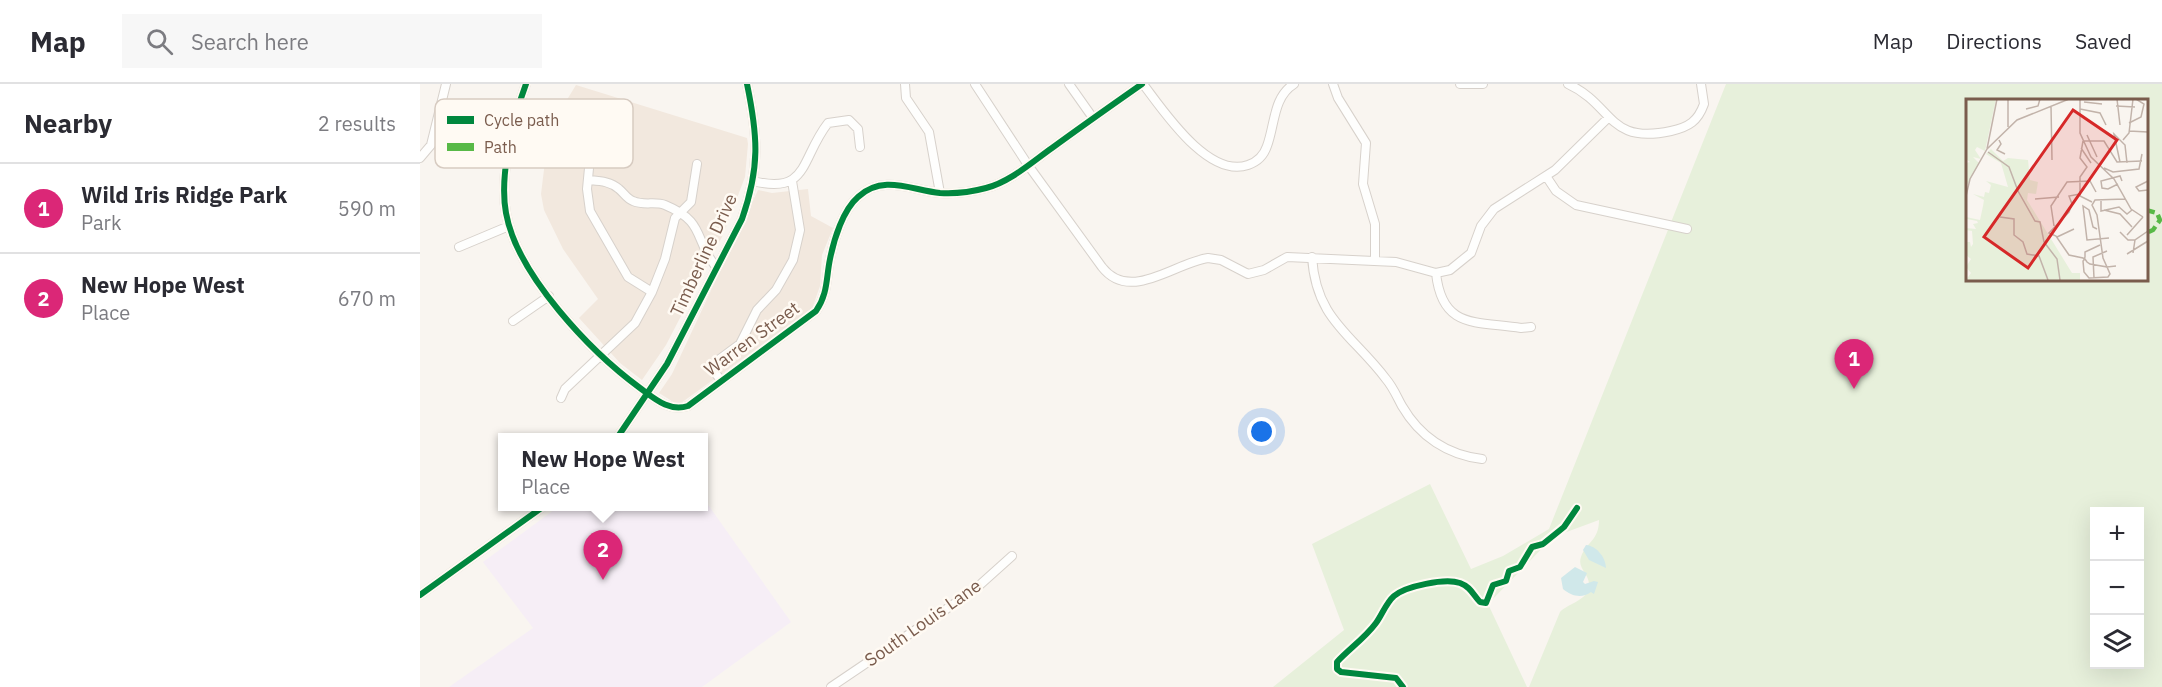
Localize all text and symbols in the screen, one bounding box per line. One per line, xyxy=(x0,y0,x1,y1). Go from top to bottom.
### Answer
search box xyxy=(122,14,542,68)
text: Map xyxy=(30,23,86,60)
icon: search xyxy=(143,25,176,58)
text: Search here xyxy=(191,27,309,56)
text: Map xyxy=(1873,27,1913,55)
text: Directions xyxy=(1946,27,2042,55)
text: Saved xyxy=(2075,27,2132,55)
legend xyxy=(435,99,633,168)
inset map xyxy=(1966,99,2147,280)
text: Nearby xyxy=(24,106,112,140)
text: 2 results xyxy=(318,110,396,137)
text: Cycle path xyxy=(484,110,559,130)
text: Path xyxy=(484,137,517,157)
text: Wild Iris Ridge Park xyxy=(81,180,287,209)
street label: Timberline Drive xyxy=(665,190,742,320)
text: 1 xyxy=(38,195,50,222)
text: 590 m xyxy=(338,195,396,222)
text: Park xyxy=(81,209,121,236)
text: New Hope West xyxy=(81,270,245,299)
text: 2 xyxy=(38,285,50,312)
text: 670 m xyxy=(338,285,396,312)
street label: Warren Street xyxy=(700,296,804,381)
text: Place xyxy=(81,299,130,326)
pin: 1 xyxy=(1834,340,1874,389)
your location xyxy=(1247,417,1276,446)
popup xyxy=(498,433,708,511)
text: New Hope West xyxy=(521,444,685,473)
text: Place xyxy=(521,473,570,500)
map controls xyxy=(2090,507,2144,669)
button: + xyxy=(2090,507,2144,561)
pin: 2 xyxy=(584,530,622,580)
button: − xyxy=(2090,561,2144,615)
street label: South Louis Lane xyxy=(860,574,985,671)
button: layers xyxy=(2090,615,2144,669)

